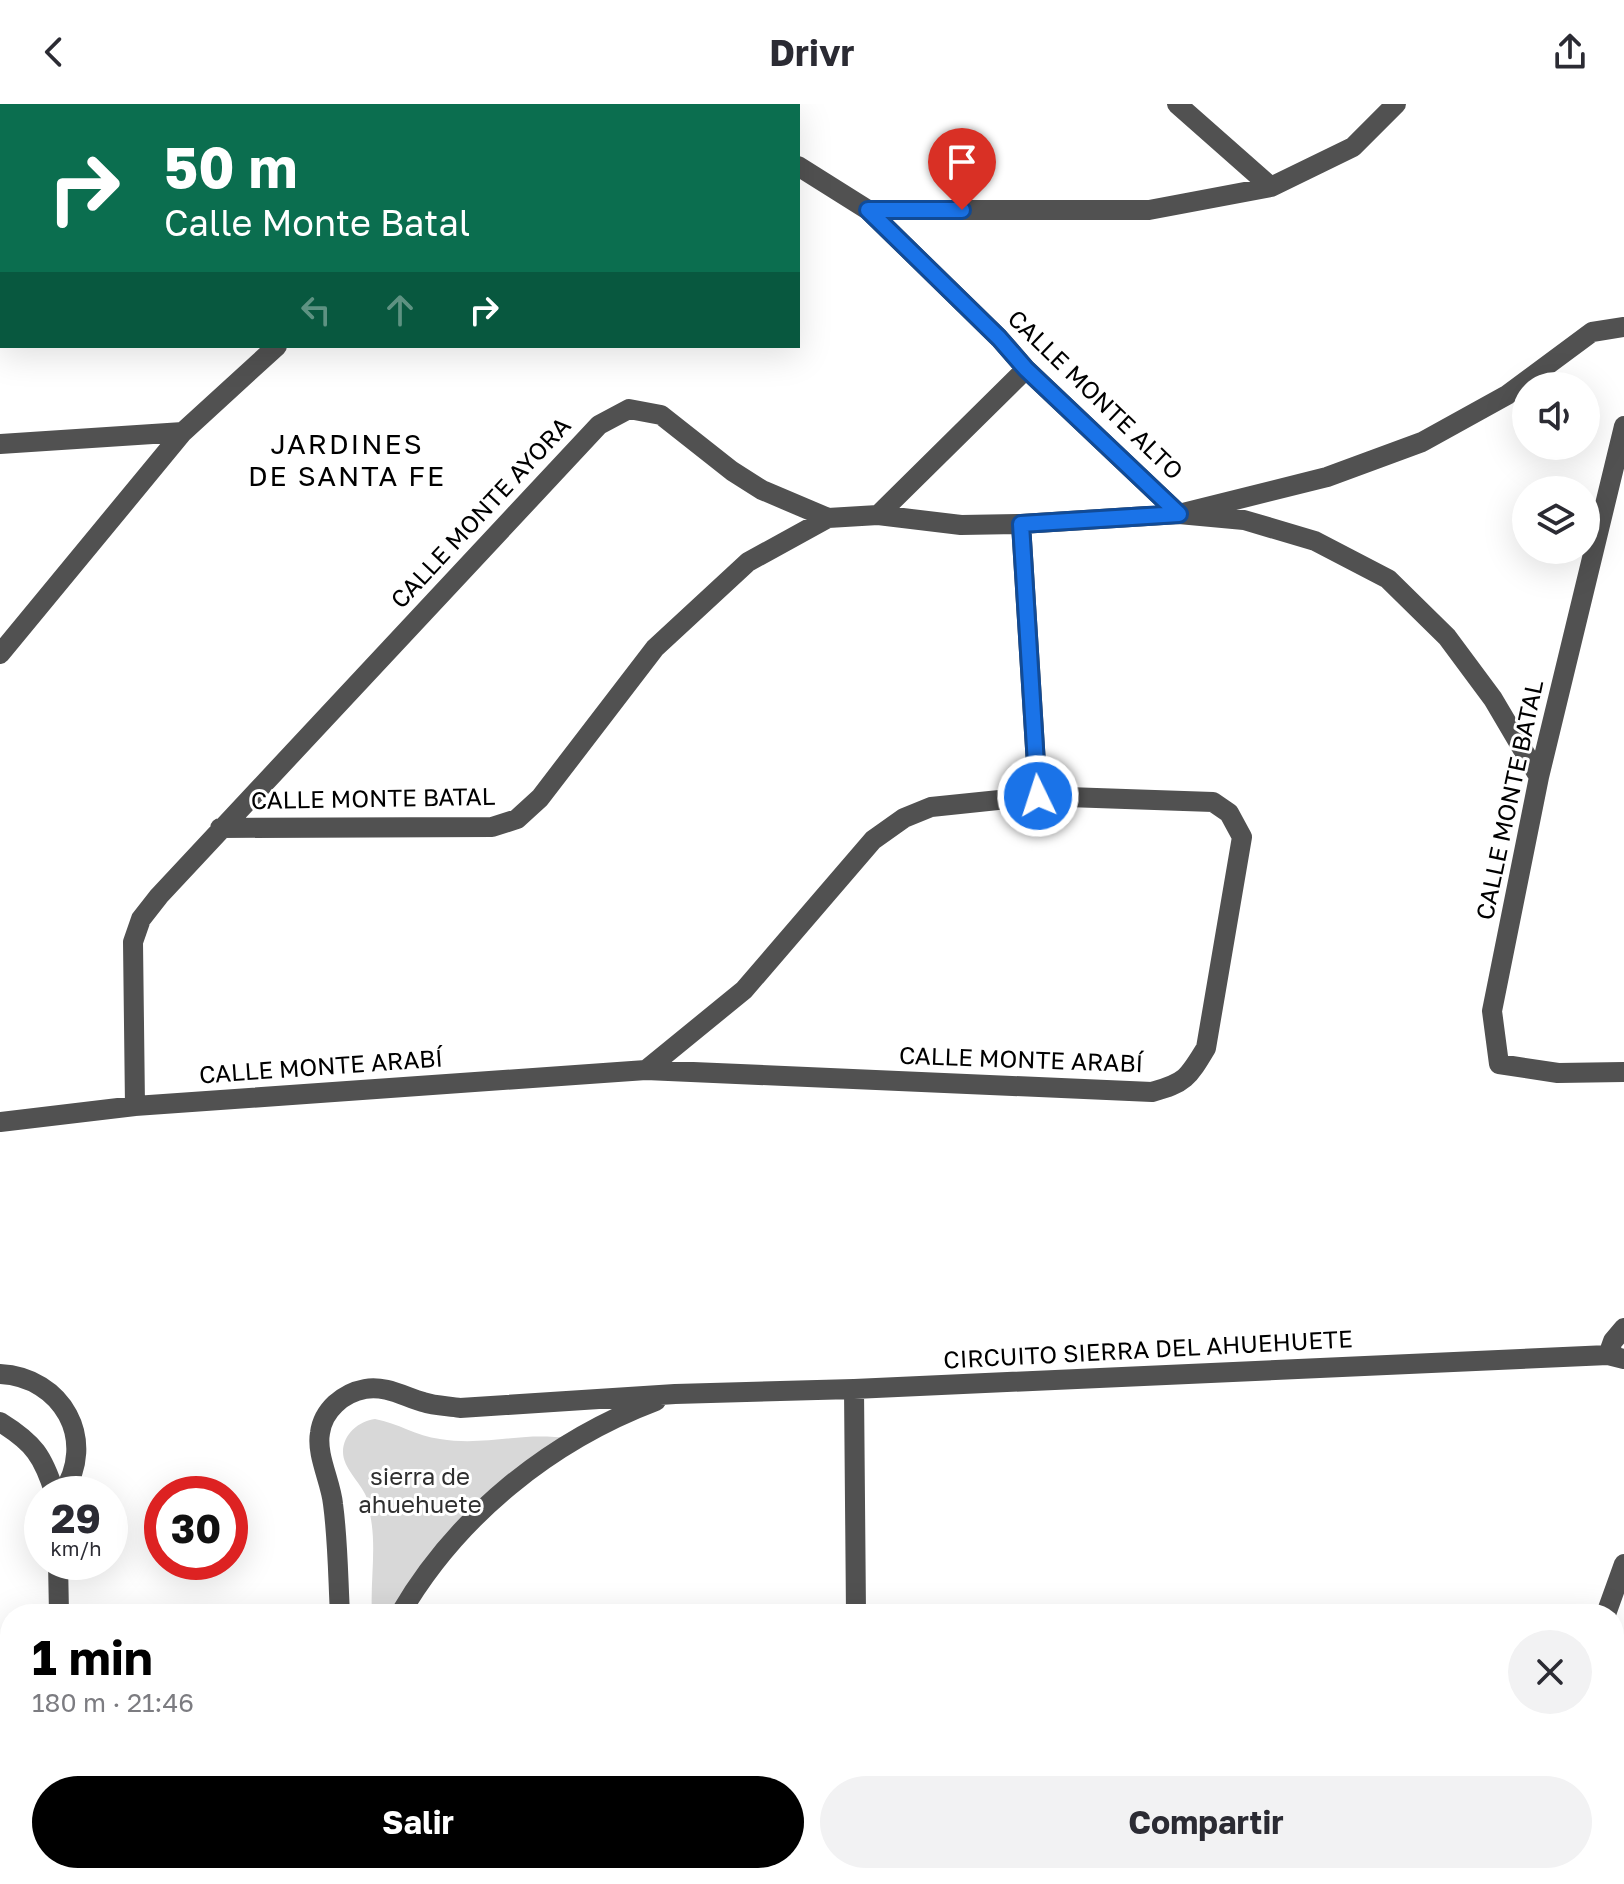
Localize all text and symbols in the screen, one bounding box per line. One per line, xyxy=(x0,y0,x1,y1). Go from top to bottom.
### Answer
icon: back xyxy=(32,30,76,74)
icon: share xyxy=(1548,30,1592,74)
text: Drivr xyxy=(769,31,855,74)
pin xyxy=(928,128,996,210)
text: 50 m xyxy=(164,133,298,200)
icon: right xyxy=(32,136,136,240)
icon: arrive xyxy=(940,140,984,184)
text: Calle Monte Batal xyxy=(164,201,470,244)
icon: left xyxy=(294,288,338,332)
icon: ahead xyxy=(378,288,422,332)
icon: right xyxy=(462,288,506,332)
street label: CALLE MONTE ALTO xyxy=(1002,303,1190,485)
map controls xyxy=(1512,372,1600,564)
button: sound xyxy=(1512,372,1600,460)
street label: CALLE MONTE AYORA xyxy=(384,410,576,613)
district label: JARDINES DE SANTA FE xyxy=(248,427,446,492)
button: layers xyxy=(1512,476,1600,564)
street label: CALLE MONTE BATAL xyxy=(1469,677,1548,922)
position arrow xyxy=(996,754,1080,838)
street label: CALLE MONTE BATAL xyxy=(250,781,496,814)
street label: CALLE MONTE ARABÍ xyxy=(899,1040,1145,1077)
street label: CALLE MONTE ARABÍ xyxy=(198,1042,445,1088)
street label: CIRCUITO SIERRA DEL AHUEHUETE xyxy=(943,1323,1353,1374)
park label: sierra de ahuehuete xyxy=(358,1461,482,1518)
speed limit sign: 30 xyxy=(144,1476,248,1580)
text: 29 xyxy=(51,1494,101,1542)
text: km/h xyxy=(51,1536,101,1560)
text: 1 min xyxy=(32,1628,153,1686)
button: close xyxy=(1508,1630,1592,1714)
text: 180 m · 21:46 xyxy=(32,1687,194,1718)
button: Salir xyxy=(32,1776,804,1868)
button: Compartir xyxy=(820,1776,1592,1868)

